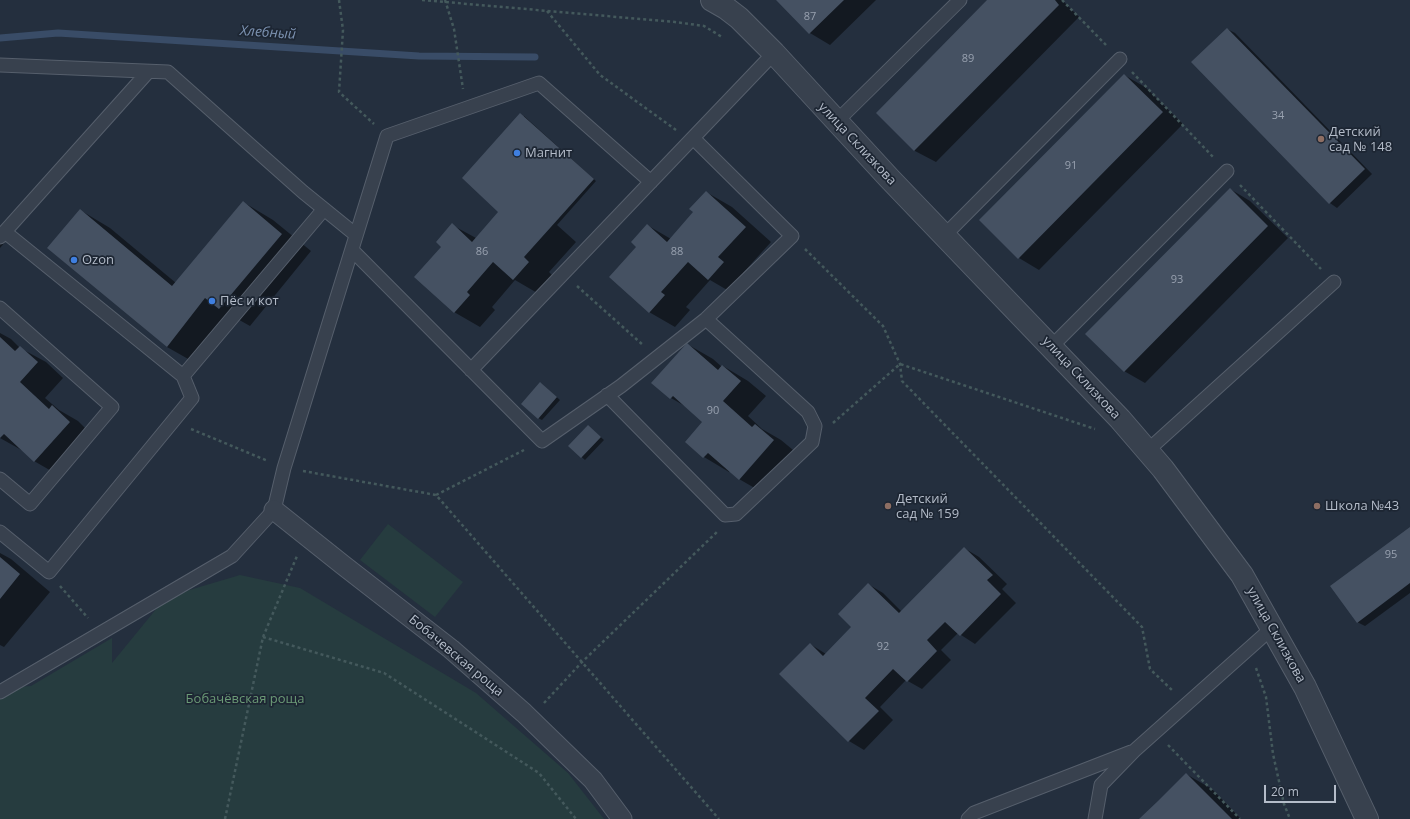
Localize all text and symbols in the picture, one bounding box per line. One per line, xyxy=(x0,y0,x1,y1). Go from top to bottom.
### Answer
house number: 87 xyxy=(804,10,816,24)
water label: Хлебный xyxy=(240,23,296,43)
house number: 89 xyxy=(962,52,974,66)
street label: улица Склизкова xyxy=(815,100,899,188)
house number: 34 xyxy=(1272,109,1284,123)
place label: Детский сад № 148 xyxy=(1329,124,1392,155)
marker: Детский сад № 148 xyxy=(1316,134,1326,144)
place label: Магнит xyxy=(525,145,572,161)
marker: Магнит xyxy=(512,148,522,158)
house number: 91 xyxy=(1065,159,1077,173)
house number: 86 xyxy=(476,245,488,259)
house number: 88 xyxy=(671,245,683,259)
place label: Ozon xyxy=(82,252,114,268)
marker: Ozon xyxy=(69,255,79,265)
house number: 93 xyxy=(1171,273,1183,287)
place label: Пёс и кот xyxy=(220,293,279,309)
marker: Пёс и кот xyxy=(207,296,217,306)
street label: улица Склизкова xyxy=(1039,334,1123,422)
house number: 90 xyxy=(707,404,719,418)
place label: Детский сад № 159 xyxy=(896,491,959,522)
place label: Школа №43 xyxy=(1325,498,1399,514)
marker: Детский сад № 159 xyxy=(883,501,893,511)
marker: Школа №43 xyxy=(1312,501,1322,511)
house number: 95 xyxy=(1385,548,1397,562)
street label: улица Склизкова xyxy=(1243,584,1309,686)
street label: Бобачевская роща xyxy=(405,612,507,700)
house number: 92 xyxy=(877,640,889,654)
park label: Бобачёвская роща xyxy=(186,691,304,707)
scale bar xyxy=(1266,777,1338,803)
text: 20 m xyxy=(1271,783,1299,800)

